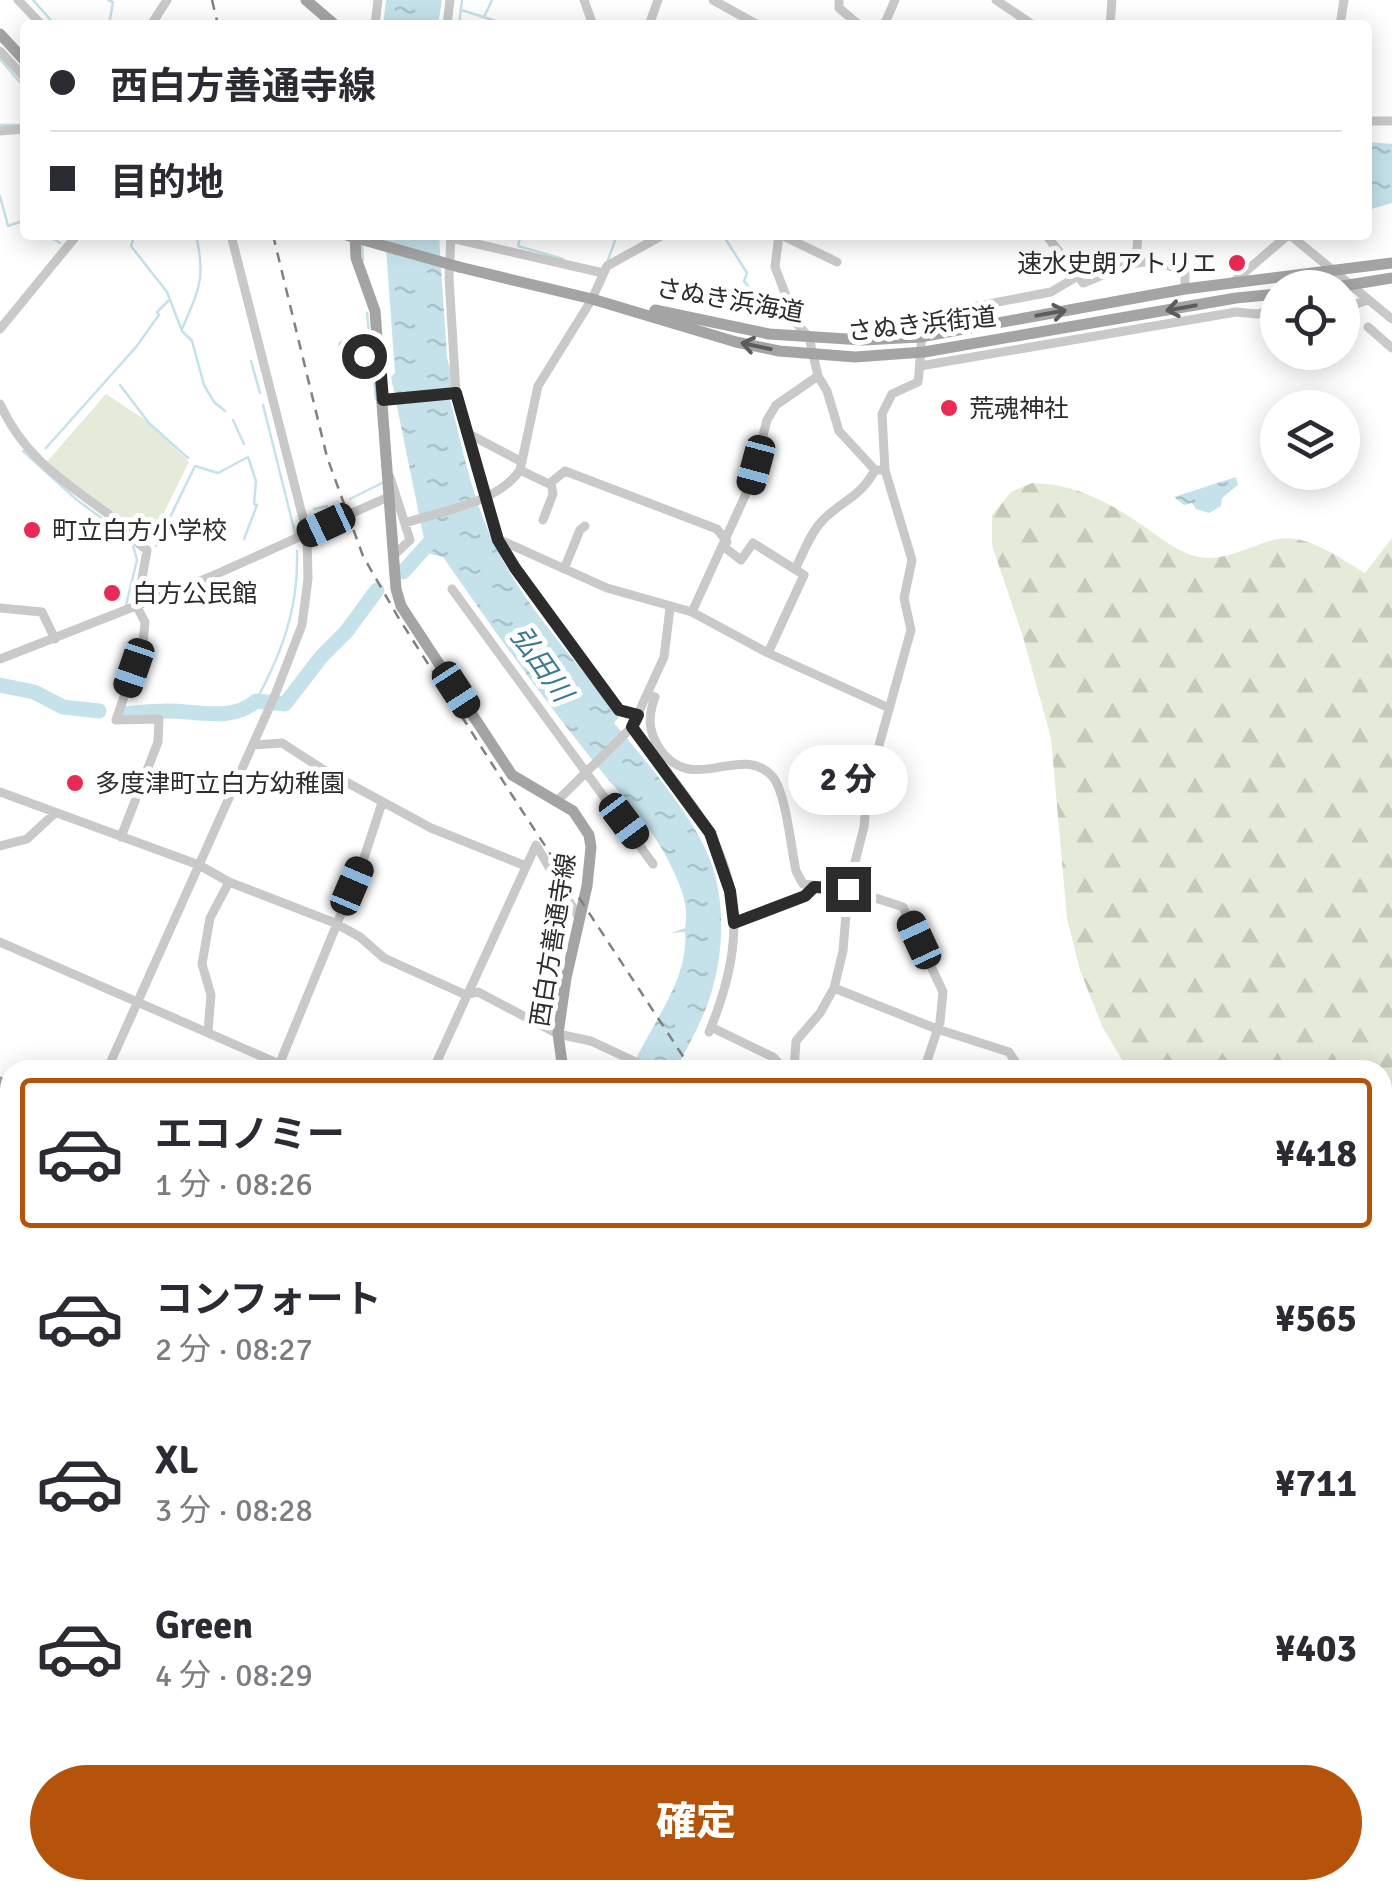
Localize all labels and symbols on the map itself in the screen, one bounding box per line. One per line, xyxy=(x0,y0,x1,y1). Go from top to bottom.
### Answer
place label: 速水史朗アトリエ xyxy=(1017,248,1217,279)
marker: 速水史朗アトリエ xyxy=(1226,252,1248,274)
street label: さぬき浜海道 xyxy=(654,272,806,328)
one-way arrow xyxy=(1165,299,1198,318)
street label: さぬき浜街道 xyxy=(846,301,998,347)
one-way arrow xyxy=(1034,303,1066,322)
route start xyxy=(342,334,387,379)
one-way arrow xyxy=(741,335,773,354)
place label: 荒魂神社 xyxy=(969,393,1069,424)
marker: 荒魂神社 xyxy=(938,397,960,419)
car xyxy=(734,432,778,498)
car xyxy=(292,499,360,551)
place label: 町立白方小学校 xyxy=(52,515,227,546)
marker: 町立白方小学校 xyxy=(21,519,43,541)
place label: 白方公民館 xyxy=(132,578,257,609)
marker: 白方公民館 xyxy=(101,582,123,604)
water label: 弘田川 xyxy=(503,620,581,711)
car xyxy=(110,635,158,701)
car xyxy=(427,657,485,723)
callout: 2 分 xyxy=(788,744,908,814)
place label: 多度津町立白方幼稚園 xyxy=(95,768,345,799)
marker: 多度津町立白方幼稚園 xyxy=(64,772,86,794)
car xyxy=(594,788,654,854)
street label: 西白方善通寺線 xyxy=(524,851,582,1029)
car xyxy=(326,853,378,919)
route end xyxy=(826,867,871,912)
car xyxy=(893,906,945,974)

